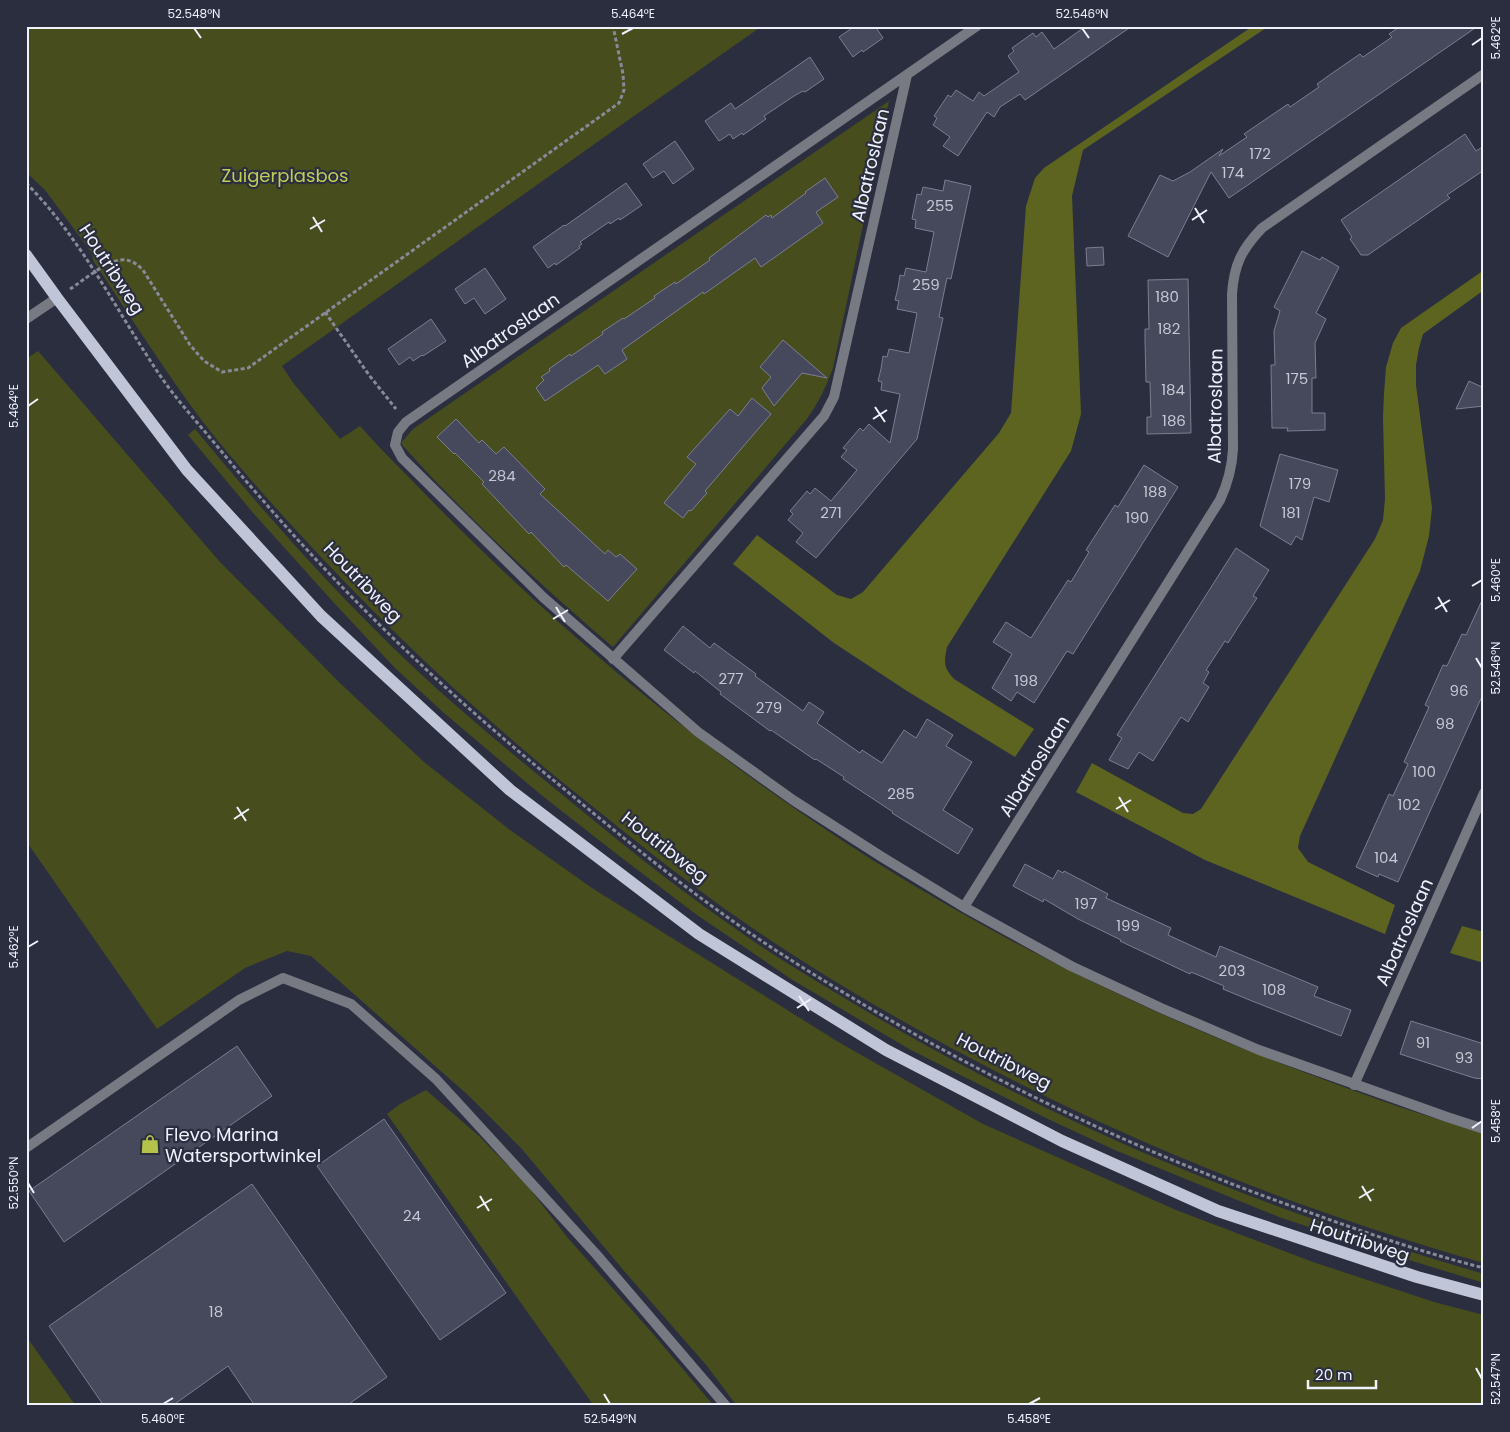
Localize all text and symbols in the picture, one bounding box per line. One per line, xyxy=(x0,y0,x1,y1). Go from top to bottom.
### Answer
text: 52.548°N xyxy=(168,5,220,22)
text: 5.464°E xyxy=(611,5,655,22)
text: 52.546°N xyxy=(1055,5,1109,22)
text: 5.462°E xyxy=(1487,16,1504,60)
street label: Albatroslaan xyxy=(845,106,895,224)
house number: 172 xyxy=(1249,143,1271,164)
house number: 174 xyxy=(1222,162,1244,183)
park label: Zuigerplasbos xyxy=(222,163,348,188)
house number: 255 xyxy=(926,195,954,216)
street label: Houtribweg xyxy=(73,219,151,319)
house number: 259 xyxy=(912,274,940,295)
house number: 180 xyxy=(1155,286,1179,307)
street label: Albatroslaan xyxy=(456,287,564,373)
house number: 182 xyxy=(1158,318,1180,339)
street label: Albatroslaan xyxy=(1201,348,1229,464)
house number: 175 xyxy=(1286,368,1308,389)
house number: 184 xyxy=(1161,379,1185,400)
text: 5.464°E xyxy=(5,384,22,428)
house number: 186 xyxy=(1162,410,1186,431)
house number: 284 xyxy=(488,465,516,486)
house number: 179 xyxy=(1289,473,1311,494)
house number: 188 xyxy=(1143,481,1167,502)
house number: 271 xyxy=(820,502,842,523)
house number: 181 xyxy=(1281,502,1301,523)
house number: 190 xyxy=(1125,507,1149,528)
street label: Houtribweg xyxy=(318,536,408,628)
text: 5.460°E xyxy=(1487,558,1504,602)
text: 52.546°N xyxy=(1487,641,1504,695)
house number: 277 xyxy=(718,668,744,689)
house number: 198 xyxy=(1014,670,1038,691)
house number: 96 xyxy=(1450,680,1468,701)
house number: 279 xyxy=(756,697,782,718)
street label: Albatroslaan xyxy=(993,710,1075,822)
house number: 98 xyxy=(1436,713,1454,734)
house number: 100 xyxy=(1412,761,1436,782)
house number: 285 xyxy=(887,783,915,804)
house number: 102 xyxy=(1398,794,1420,815)
street label: Houtribweg xyxy=(617,805,713,889)
house number: 104 xyxy=(1374,847,1398,868)
street label: Albatroslaan xyxy=(1369,874,1439,990)
house number: 197 xyxy=(1075,893,1097,914)
house number: 199 xyxy=(1116,915,1140,936)
text: 5.462°E xyxy=(5,925,22,969)
house number: 203 xyxy=(1219,960,1245,981)
house number: 108 xyxy=(1262,979,1286,1000)
street label: Houtribweg xyxy=(952,1026,1056,1096)
house number: 91 xyxy=(1416,1032,1430,1053)
house number: 93 xyxy=(1455,1047,1473,1068)
text: 5.458°E xyxy=(1487,1099,1504,1143)
place label: Flevo Marina Watersportwinkel xyxy=(165,1122,321,1168)
shop icon: Flevo Marina Watersportwinkel xyxy=(139,1133,161,1155)
text: 52.550°N xyxy=(5,1157,22,1209)
house number: 24 xyxy=(403,1205,421,1226)
street label: Houtribweg xyxy=(1307,1212,1413,1268)
house number: 18 xyxy=(209,1301,223,1322)
text: 52.547°N xyxy=(1487,1353,1504,1405)
scale bar xyxy=(1308,1357,1375,1389)
text: 20 m xyxy=(1315,1364,1353,1385)
text: 5.460°E xyxy=(141,1410,185,1427)
text: 52.549°N xyxy=(584,1410,636,1427)
text: 5.458°E xyxy=(1007,1410,1051,1427)

